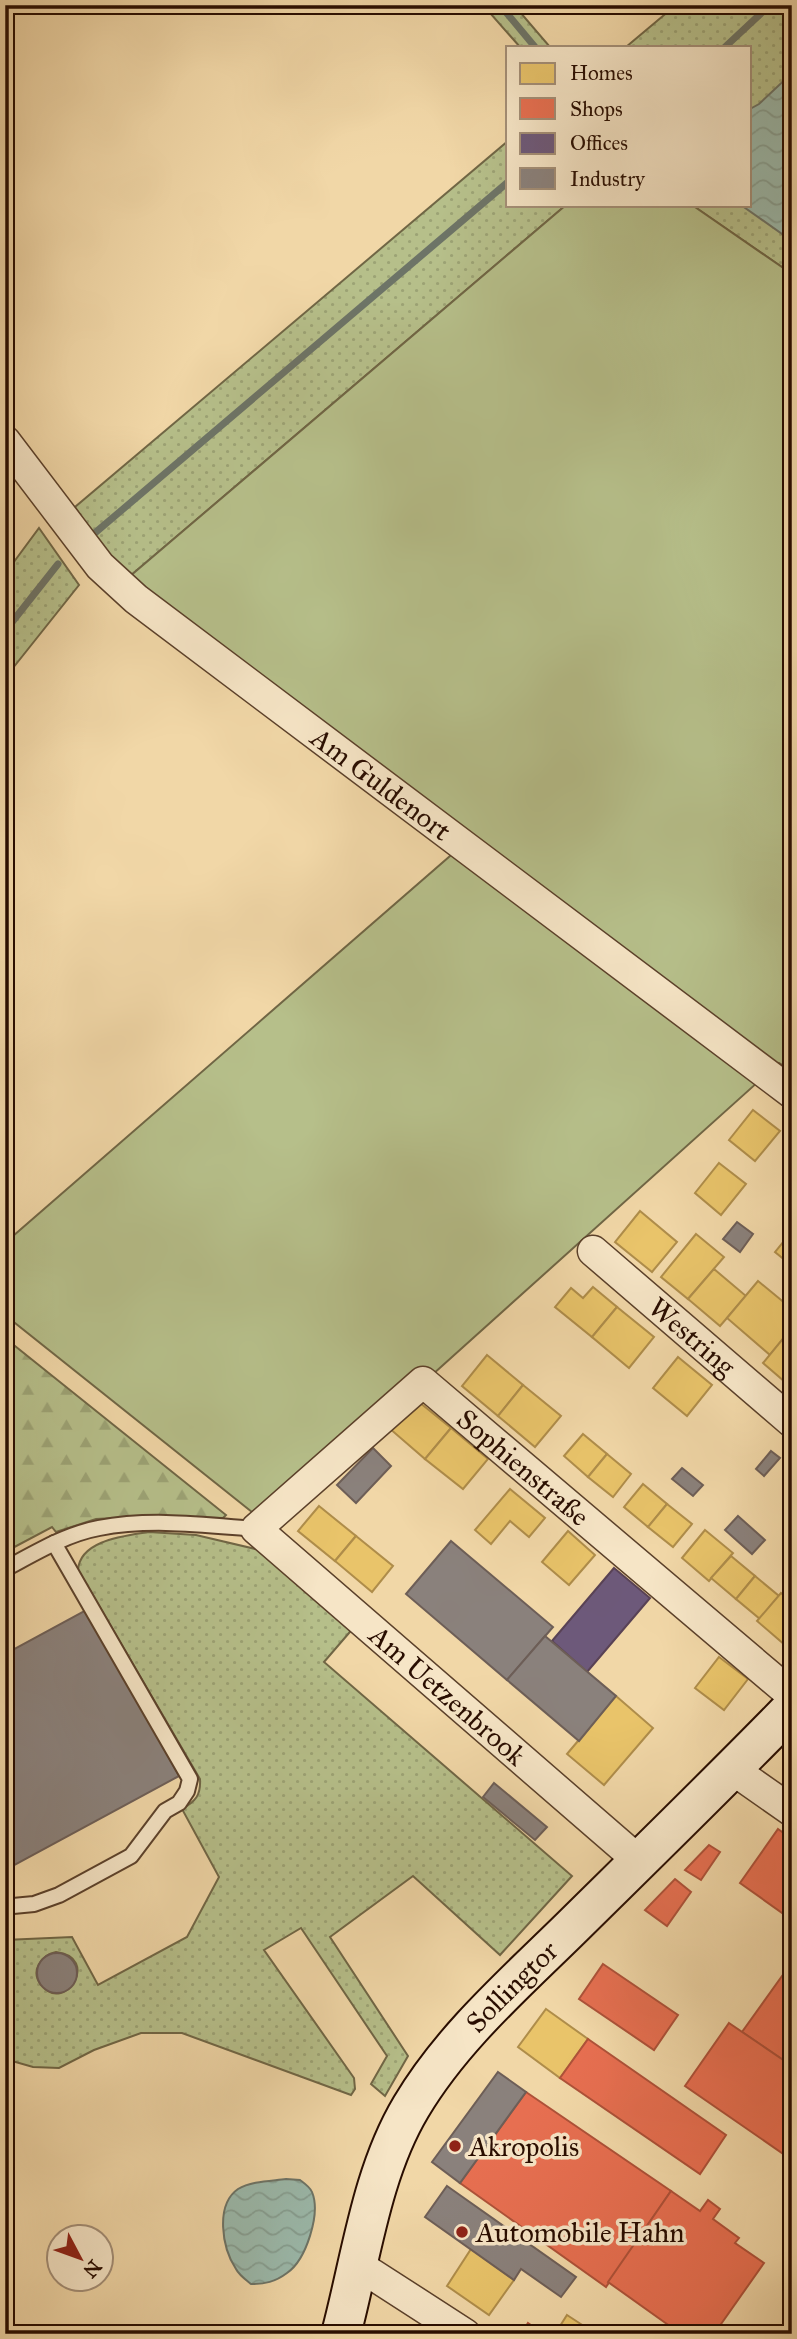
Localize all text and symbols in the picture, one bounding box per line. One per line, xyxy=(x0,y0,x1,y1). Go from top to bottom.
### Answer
legend xyxy=(506,46,752,206)
text: Homes xyxy=(570,60,633,86)
text: Shops xyxy=(570,96,623,122)
text: Offices xyxy=(570,130,628,156)
text: Industry xyxy=(570,166,646,192)
street label: Am Guldenort xyxy=(303,719,458,848)
street label: Westring xyxy=(641,1290,743,1384)
street label: Sophienstraße xyxy=(450,1402,597,1534)
street label: Am Uetzenbrook xyxy=(361,1617,533,1773)
street label: Sollingtor xyxy=(458,1933,566,2040)
place label: Akropolis xyxy=(468,2129,579,2164)
marker: Akropolis xyxy=(447,2138,463,2154)
place label: Automobile Hahn xyxy=(475,2215,685,2250)
north arrow xyxy=(46,2224,116,2294)
marker: Automobile Hahn xyxy=(454,2224,470,2240)
text: N xyxy=(78,2255,106,2282)

